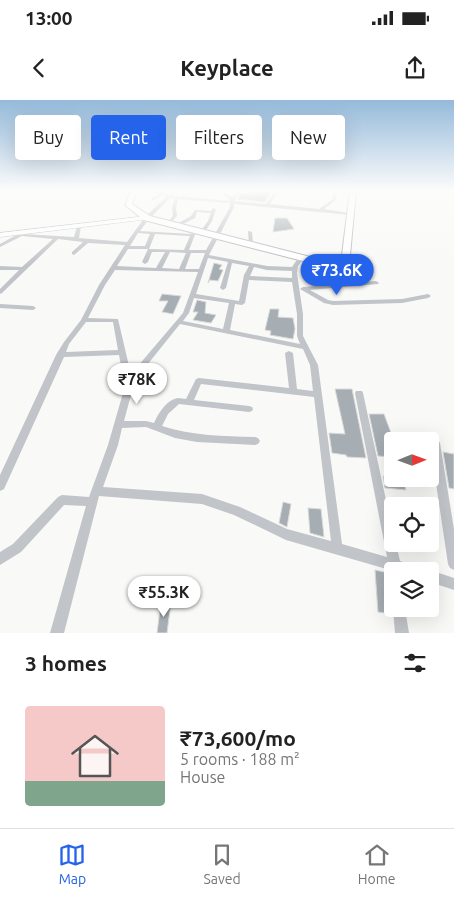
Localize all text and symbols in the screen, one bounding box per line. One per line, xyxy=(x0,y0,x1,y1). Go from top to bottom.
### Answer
text: 13:00 xyxy=(25,7,73,29)
icon: back xyxy=(25,54,53,82)
icon: share xyxy=(401,54,429,82)
text: Keyplace xyxy=(180,55,274,80)
chip: Buy xyxy=(15,115,81,160)
chip: Rent xyxy=(91,115,166,160)
chip: Filters xyxy=(176,115,262,160)
chip: New xyxy=(272,115,345,160)
pin: ₹73.6K xyxy=(296,254,378,296)
text: ₹73.6K xyxy=(312,261,362,279)
pin: ₹78K xyxy=(107,362,167,405)
text: ₹78K xyxy=(118,370,156,388)
north arrow xyxy=(384,432,439,488)
map controls xyxy=(384,432,439,617)
button: locate xyxy=(384,497,439,552)
button: layers xyxy=(384,562,439,617)
pin: ₹55.3K xyxy=(123,576,205,618)
text: ₹55.3K xyxy=(139,583,189,601)
icon: filters xyxy=(401,649,429,677)
text: 3 homes xyxy=(25,651,107,675)
icon: home xyxy=(65,726,125,786)
text: ₹73,600/mo xyxy=(180,726,296,750)
text: 5 rooms · 188 m² xyxy=(180,750,300,768)
text: House xyxy=(180,768,225,786)
tab: Map xyxy=(58,841,86,887)
tab: Saved xyxy=(203,841,241,887)
tab: Home xyxy=(358,841,395,887)

